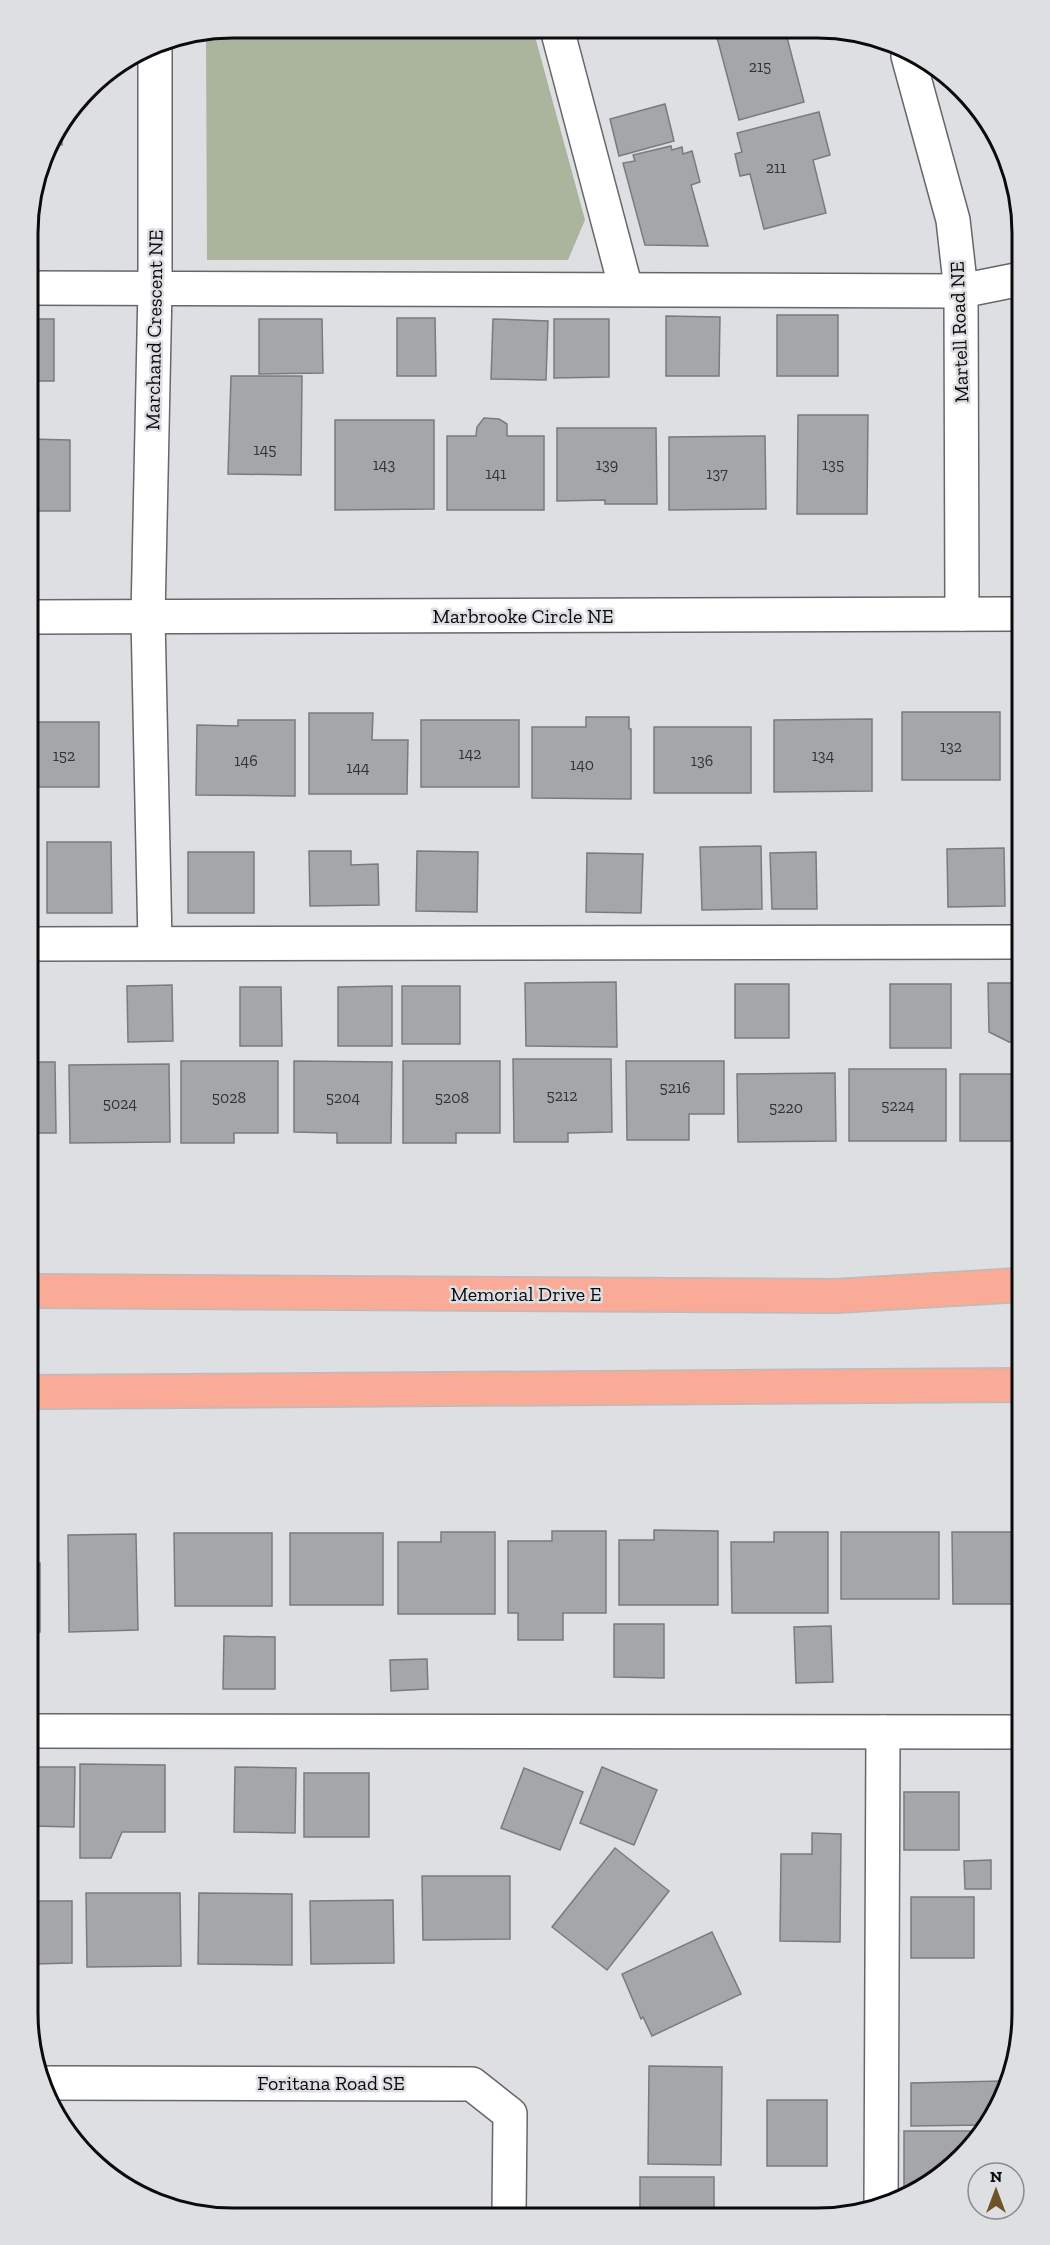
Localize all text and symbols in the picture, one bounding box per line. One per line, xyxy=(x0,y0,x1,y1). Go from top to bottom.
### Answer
house number: 215 xyxy=(749,57,771,76)
house number: 211 xyxy=(766,158,786,177)
street label: Marchand Crescent NE xyxy=(140,229,168,431)
street label: Martell Road NE xyxy=(945,261,973,403)
house number: 145 xyxy=(254,440,276,459)
house number: 143 xyxy=(373,455,395,474)
house number: 139 xyxy=(596,455,618,474)
house number: 135 xyxy=(822,455,844,474)
house number: 141 xyxy=(486,464,506,483)
house number: 137 xyxy=(706,464,728,483)
street label: Marbrooke Circle NE xyxy=(432,604,614,628)
house number: 132 xyxy=(940,737,962,756)
house number: 142 xyxy=(458,744,482,763)
house number: 152 xyxy=(53,746,75,765)
house number: 134 xyxy=(812,746,835,765)
house number: 146 xyxy=(234,751,258,770)
house number: 136 xyxy=(691,751,713,770)
house number: 140 xyxy=(570,755,594,774)
house number: 144 xyxy=(346,758,370,777)
house number: 5216 xyxy=(659,1078,691,1097)
house number: 5212 xyxy=(547,1086,577,1105)
house number: 5028 xyxy=(212,1088,246,1107)
house number: 5204 xyxy=(326,1088,361,1107)
house number: 5208 xyxy=(435,1088,469,1107)
house number: 5024 xyxy=(103,1094,138,1113)
house number: 5224 xyxy=(881,1096,915,1115)
house number: 5220 xyxy=(769,1098,803,1117)
street label: Memorial Drive E xyxy=(451,1282,602,1306)
street label: Foritana Road SE xyxy=(257,2071,405,2095)
north arrow xyxy=(966,2161,1026,2221)
text: N xyxy=(990,2167,1002,2186)

